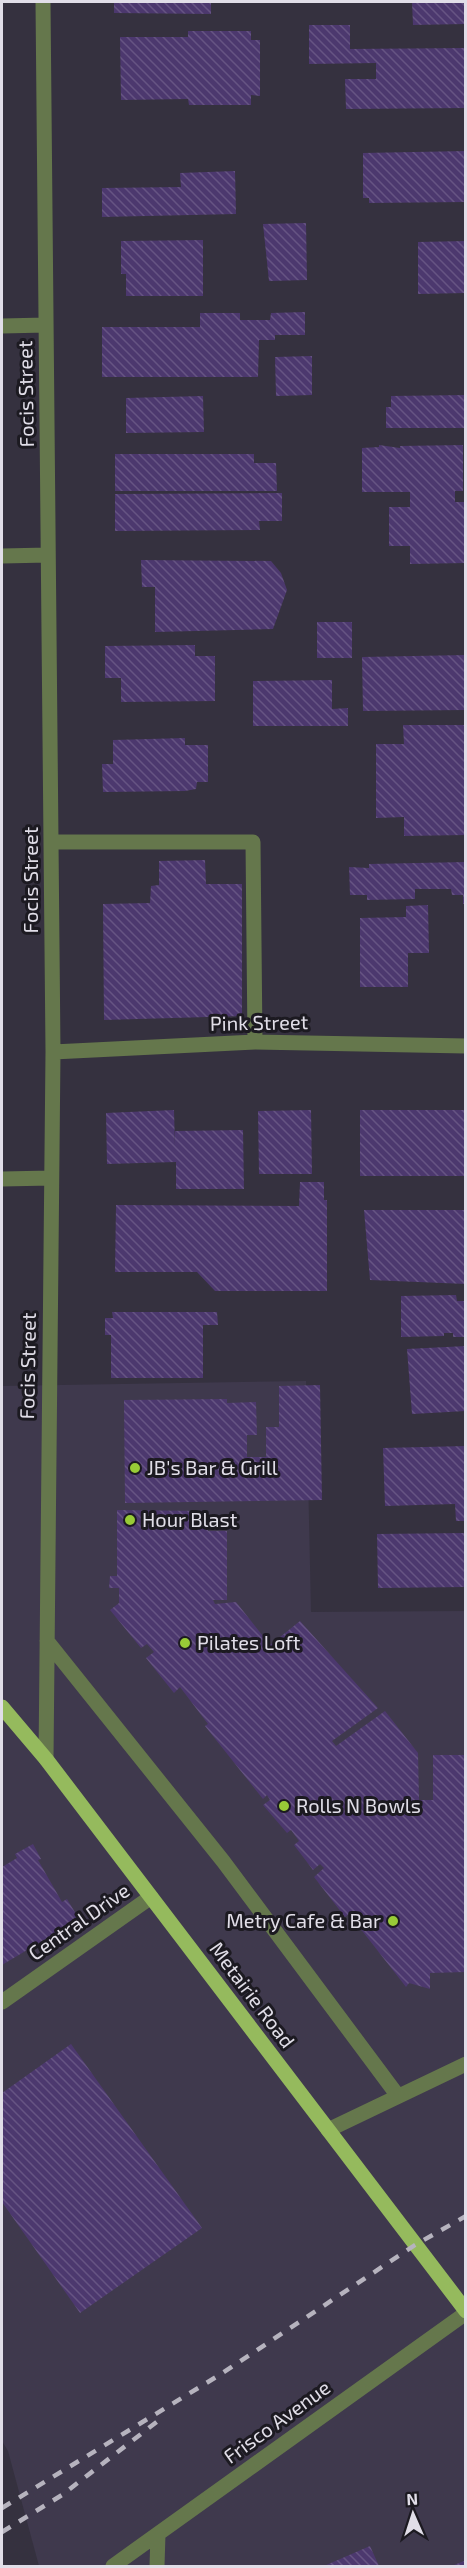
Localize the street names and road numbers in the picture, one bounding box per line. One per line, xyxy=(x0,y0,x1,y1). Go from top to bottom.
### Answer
street label: Focis Street xyxy=(12,340,38,448)
street label: Focis Street xyxy=(18,826,42,933)
street label: Pink Street xyxy=(210,1009,309,1035)
street label: Focis Street xyxy=(14,1312,40,1420)
street label: Central Drive xyxy=(23,1878,134,1965)
street label: Metairie Road xyxy=(205,1937,300,2052)
street label: Frisco Avenue xyxy=(219,2375,334,2468)

